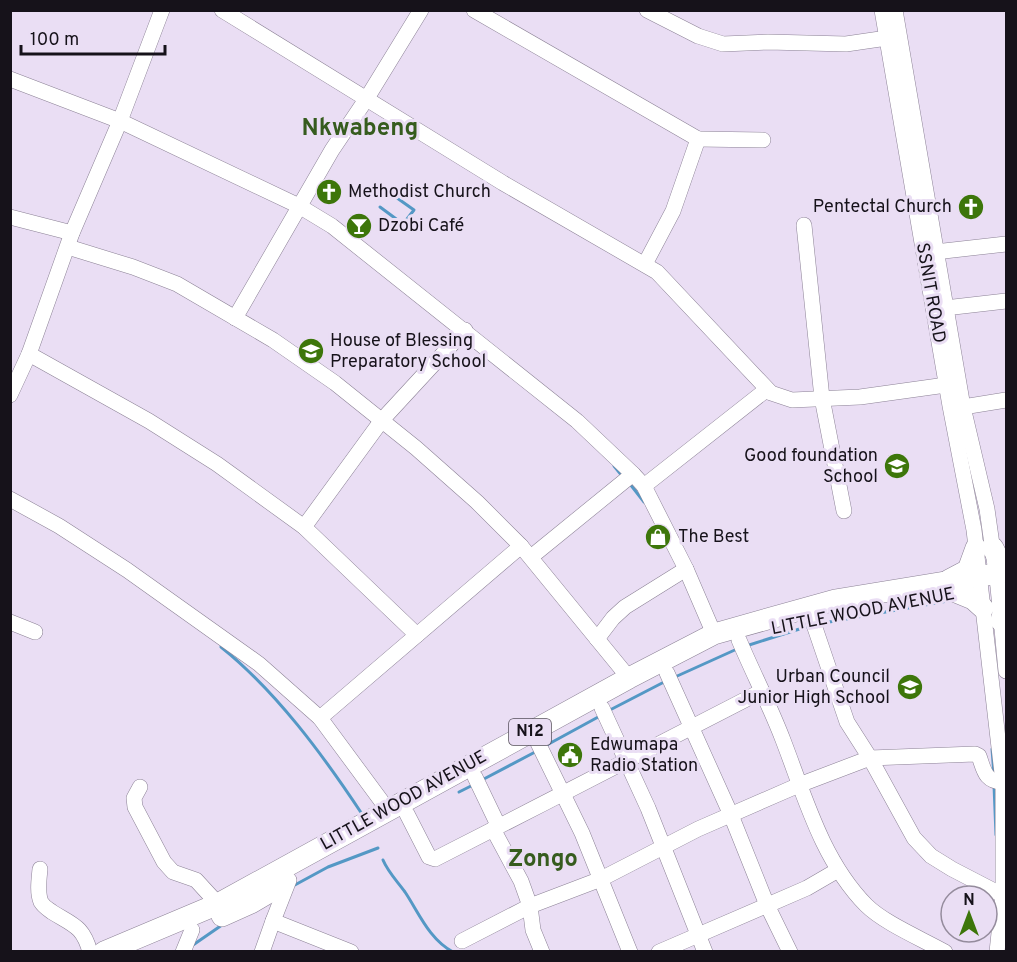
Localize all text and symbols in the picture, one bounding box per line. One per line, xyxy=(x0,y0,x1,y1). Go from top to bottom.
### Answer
scale bar xyxy=(21,18,165,56)
text: 100 m xyxy=(30,29,79,52)
district label: Nkwabeng xyxy=(302,114,418,144)
church icon: Methodist Church xyxy=(314,177,344,207)
place label: Methodist Church xyxy=(348,181,491,204)
church icon: Pentectal Church xyxy=(956,192,986,222)
place label: Pentectal Church xyxy=(813,196,952,219)
bar icon: Dzobi Café xyxy=(344,211,374,241)
place label: Dzobi Café xyxy=(378,215,464,238)
street label: SSNIT ROAD xyxy=(910,241,950,345)
place label: House of Blessing Preparatory School xyxy=(330,330,486,374)
school or university icon: House of Blessing Preparatory School xyxy=(296,336,326,366)
place label: Good foundation School xyxy=(744,445,878,489)
school or university icon: Good foundation School xyxy=(882,451,912,481)
shop icon: The Best xyxy=(643,522,673,552)
place label: The Best xyxy=(678,526,749,549)
street label: LITTLE WOOD AVENUE xyxy=(769,583,957,641)
place label: Urban Council Junior High School xyxy=(737,666,890,710)
school or university icon: Urban Council Junior High School xyxy=(895,672,925,702)
road number: N12 xyxy=(509,719,551,745)
place label: Edwumapa Radio Station xyxy=(590,734,698,778)
public building icon: Edwumapa Radio Station xyxy=(555,740,585,770)
street label: LITTLE WOOD AVENUE xyxy=(317,746,491,856)
district label: Zongo xyxy=(508,845,578,875)
north arrow xyxy=(939,884,999,944)
text: N xyxy=(963,891,975,911)

